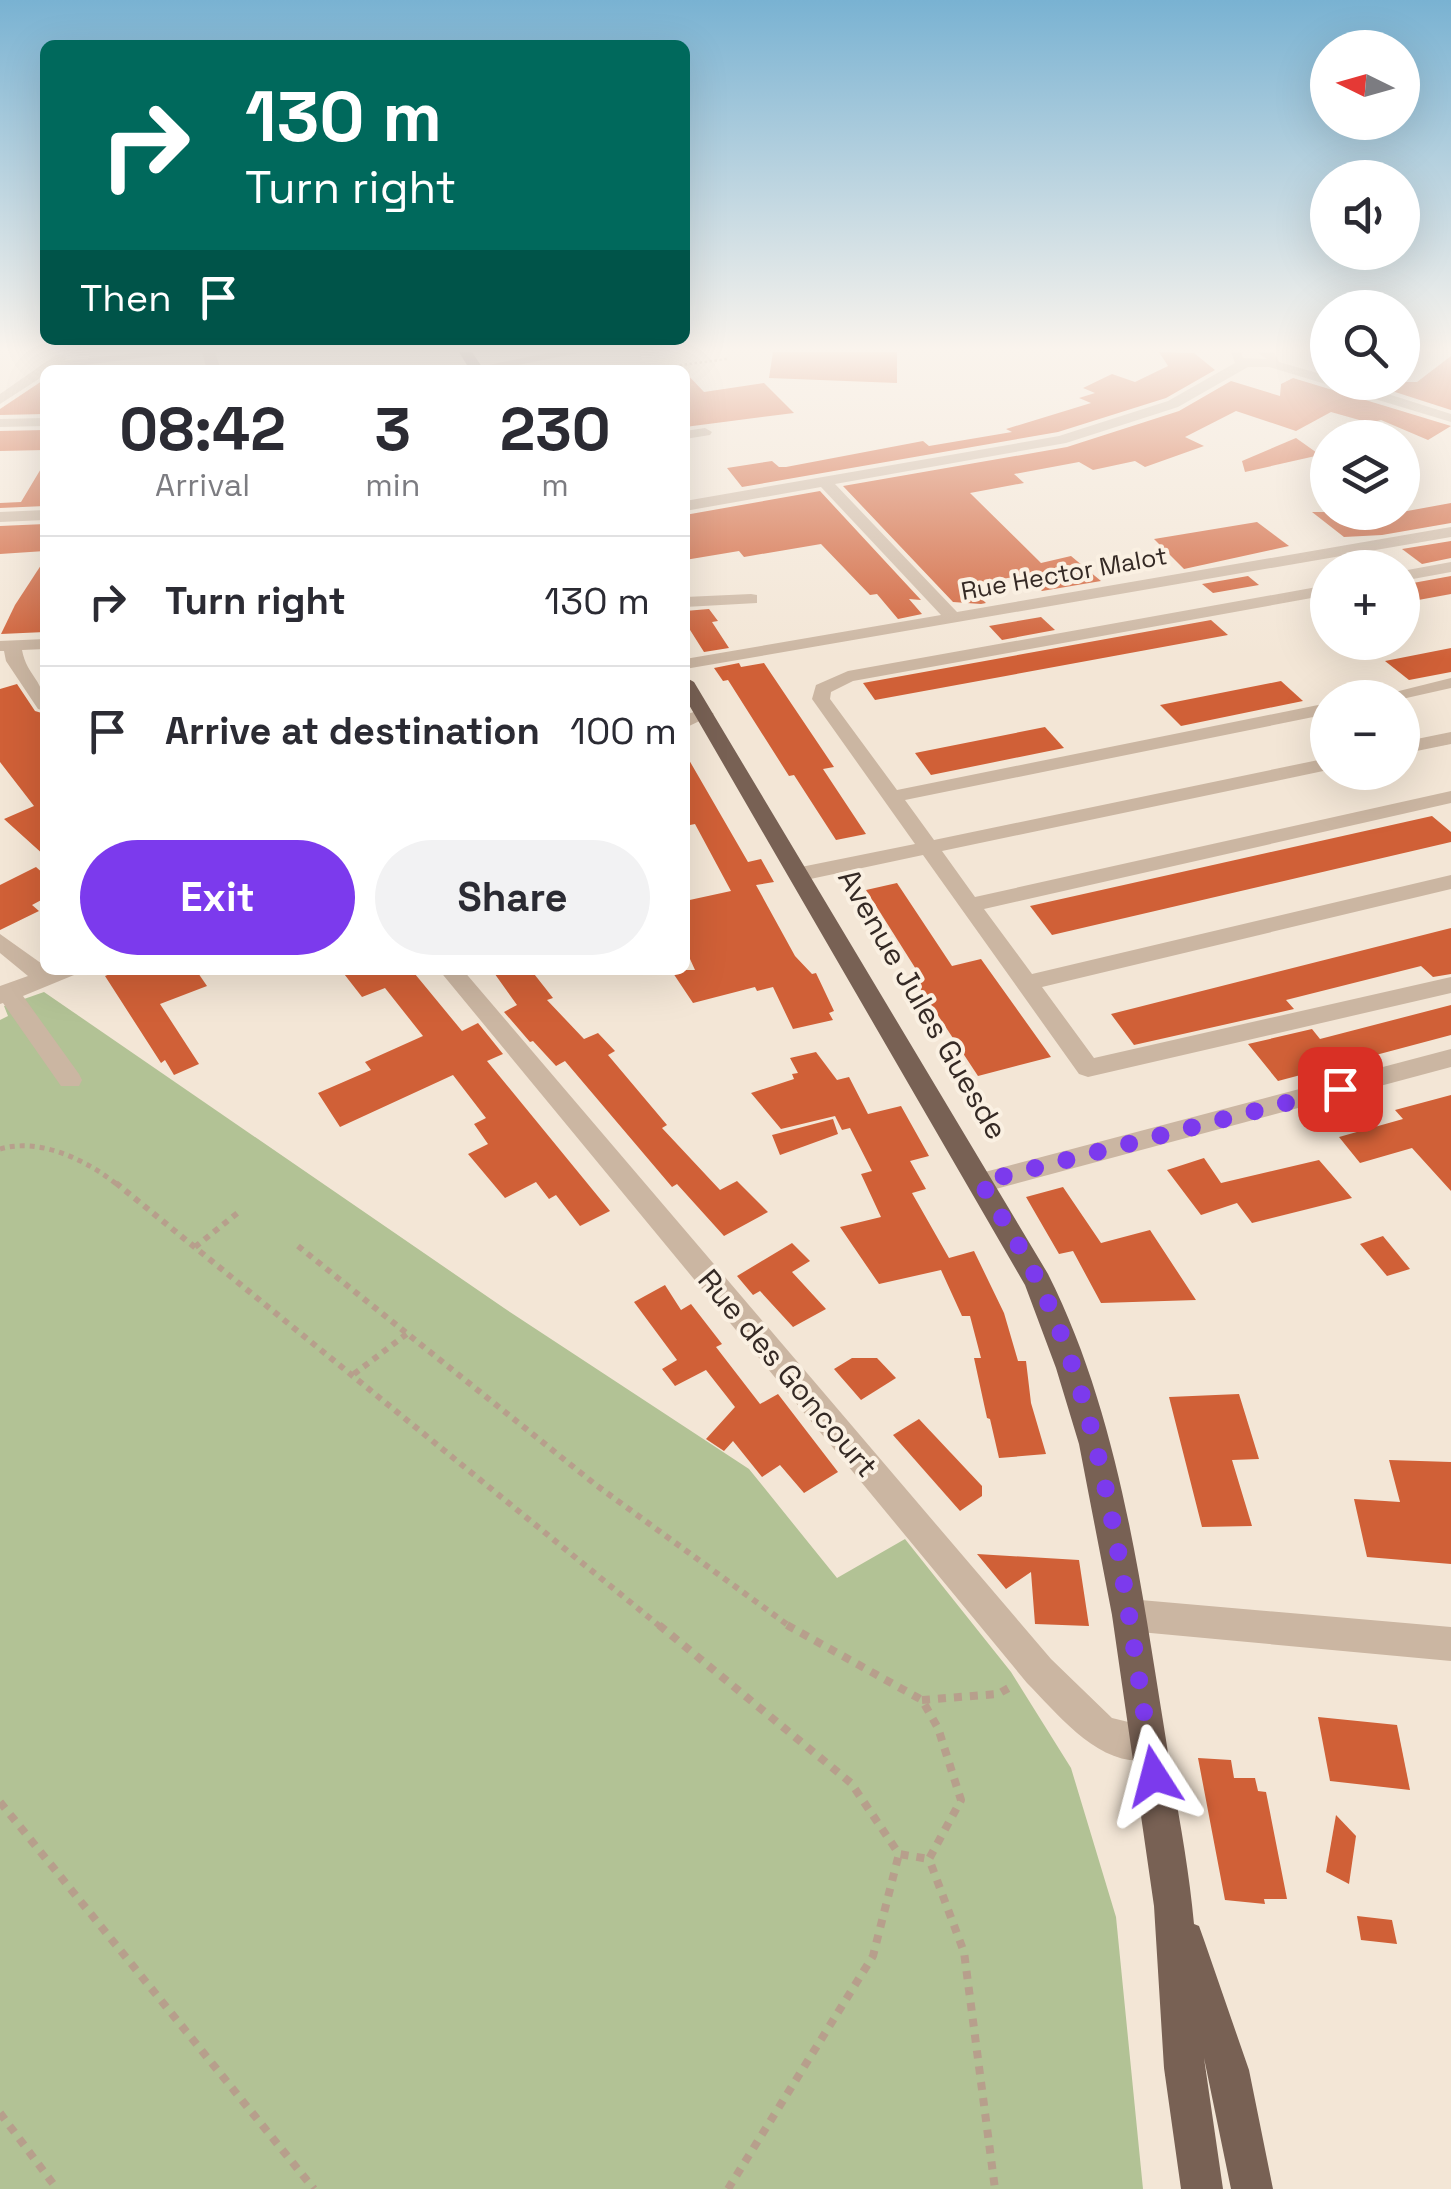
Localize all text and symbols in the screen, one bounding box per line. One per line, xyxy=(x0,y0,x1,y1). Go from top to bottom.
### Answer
north arrow xyxy=(1310,30,1420,140)
map controls xyxy=(1310,30,1420,790)
text: 130 m xyxy=(245,72,442,161)
icon: right xyxy=(80,80,210,210)
text: Turn right xyxy=(245,159,456,216)
button: sound xyxy=(1310,160,1420,270)
icon: arrive xyxy=(191,270,246,325)
text: Then xyxy=(80,274,171,322)
button: search xyxy=(1310,290,1420,400)
text: 08:42 xyxy=(119,391,286,468)
text: 3 xyxy=(375,391,411,468)
text: 230 xyxy=(500,391,611,468)
button: layers xyxy=(1310,420,1420,530)
text: Arrival xyxy=(155,465,250,505)
text: min xyxy=(365,465,420,505)
text: m xyxy=(541,465,569,505)
street label: Rue Hector Malot xyxy=(958,539,1170,607)
button: + xyxy=(1310,550,1420,660)
icon: right xyxy=(80,574,135,629)
text: Turn right xyxy=(165,577,346,625)
text: 130 m xyxy=(544,577,650,625)
button: − xyxy=(1310,680,1420,790)
icon: arrive xyxy=(80,704,135,759)
text: Arrive at destination xyxy=(165,707,540,755)
text: 100 m xyxy=(570,707,677,755)
button: Exit xyxy=(80,840,355,955)
button: Share xyxy=(375,840,650,955)
street label: Avenue Jules Guesde xyxy=(829,862,1017,1146)
pin xyxy=(1298,1047,1383,1132)
icon: arrive xyxy=(1313,1062,1368,1117)
street label: Rue des Goncourt xyxy=(689,1261,887,1485)
position arrow xyxy=(1102,1724,1206,1828)

